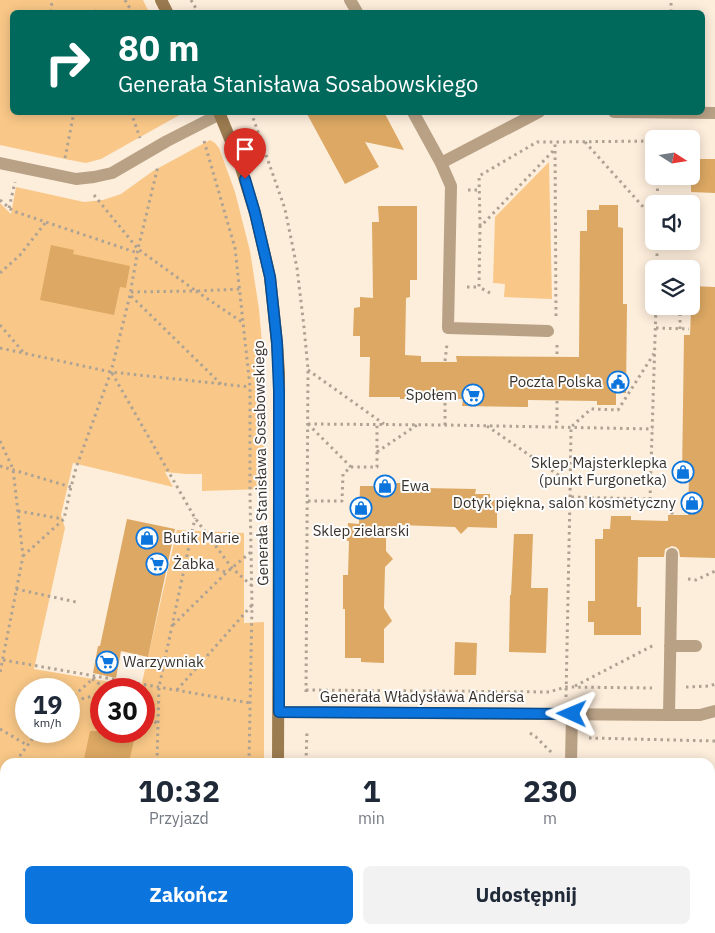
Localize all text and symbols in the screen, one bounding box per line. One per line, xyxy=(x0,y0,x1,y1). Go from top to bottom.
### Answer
text: 80 m xyxy=(118,25,200,71)
icon: right xyxy=(35,30,100,95)
text: Generała Stanisława Sosabowskiego xyxy=(118,69,478,98)
pin xyxy=(224,128,266,179)
north arrow xyxy=(645,130,700,185)
map controls xyxy=(645,130,700,315)
icon: arrive xyxy=(231,135,259,163)
button: sound xyxy=(645,195,700,250)
button: layers xyxy=(645,260,700,315)
street label: Generała Stanisława Sosabowskiego xyxy=(249,340,272,586)
public building icon: Poczta Polska xyxy=(606,370,630,394)
place label: Poczta Polska xyxy=(509,372,602,391)
supermarket icon: Społem xyxy=(461,383,485,407)
place label: Społem xyxy=(406,385,457,404)
place label: Sklep Majsterklepka (punkt Furgonetka) xyxy=(531,453,667,489)
shop icon: Sklep Majsterklepka (punkt Furgonetka) xyxy=(671,460,695,484)
shop icon: Ewa xyxy=(373,474,397,498)
place label: Ewa xyxy=(401,476,429,495)
shop icon: Dotyk piękna, salon kosmetyczny xyxy=(680,491,704,515)
place label: Dotyk piękna, salon kosmetyczny xyxy=(453,493,676,512)
shop icon: Sklep zielarski xyxy=(349,496,373,520)
place label: Sklep zielarski xyxy=(313,521,409,540)
shop icon: Butik Marie xyxy=(135,526,159,550)
place label: Butik Marie xyxy=(163,528,239,547)
supermarket icon: Żabka xyxy=(145,552,169,576)
place label: Żabka xyxy=(173,554,214,573)
supermarket icon: Warzywniak xyxy=(95,650,119,674)
place label: Warzywniak xyxy=(123,652,204,671)
speed limit sign: 30 xyxy=(90,678,155,743)
street label: Generała Władysława Andersa xyxy=(320,687,524,706)
position arrow xyxy=(545,687,597,739)
text: 19 xyxy=(32,688,63,721)
text: km/h xyxy=(33,715,62,730)
text: 10:32 xyxy=(138,771,220,810)
text: 1 xyxy=(362,771,380,810)
text: 230 xyxy=(523,771,577,810)
text: Przyjazd xyxy=(149,808,209,828)
text: min xyxy=(358,808,385,828)
text: m xyxy=(543,808,557,828)
button: Zakończ xyxy=(25,866,353,924)
button: Udostępnij xyxy=(363,866,690,924)

